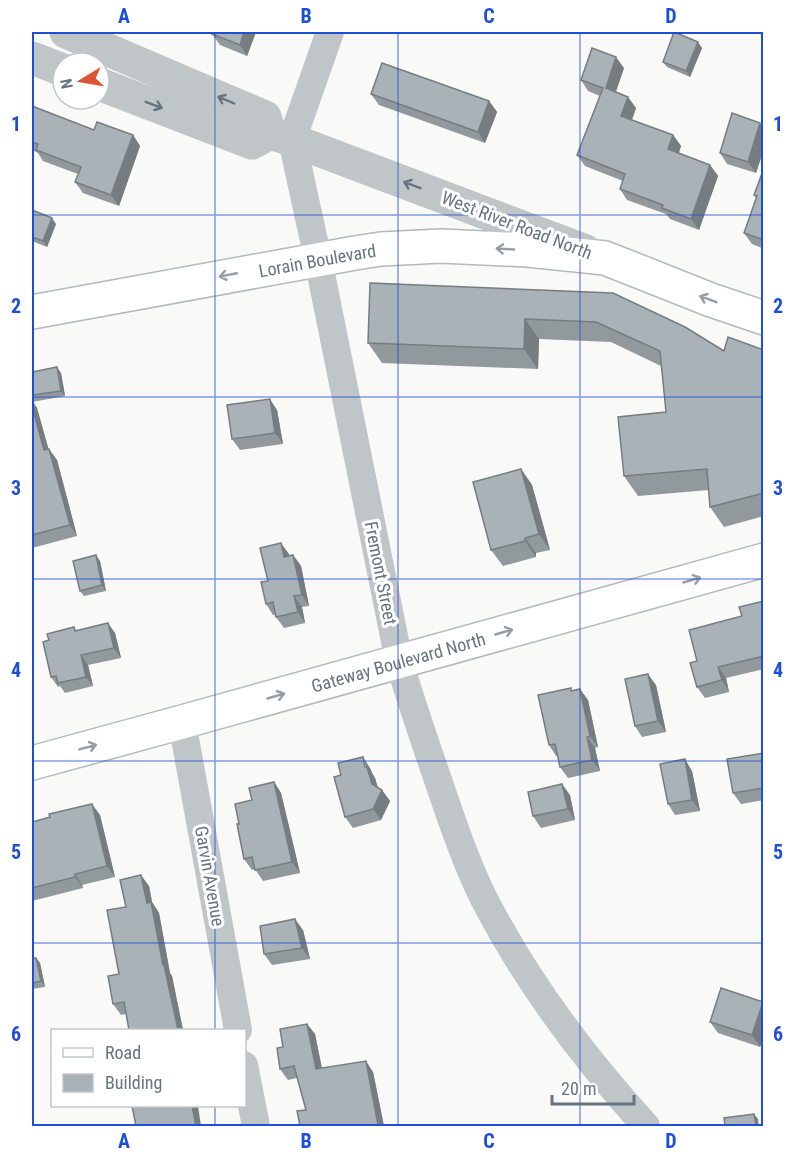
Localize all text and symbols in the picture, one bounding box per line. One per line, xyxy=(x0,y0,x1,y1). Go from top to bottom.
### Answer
text: A xyxy=(118,4,130,28)
text: B xyxy=(300,4,312,28)
text: C xyxy=(483,4,495,28)
text: D xyxy=(665,4,677,28)
north arrow xyxy=(51,51,111,111)
text: N xyxy=(57,77,77,90)
one-way arrow xyxy=(218,94,236,105)
one-way arrow xyxy=(144,100,162,111)
text: 1 xyxy=(11,112,21,136)
text: 1 xyxy=(773,112,783,136)
one-way arrow xyxy=(404,179,422,190)
street label: West River Road North xyxy=(439,187,595,263)
street label: Lorain Boulevard xyxy=(257,239,377,281)
one-way arrow xyxy=(495,243,515,254)
one-way arrow xyxy=(219,270,238,281)
one-way arrow xyxy=(700,292,718,303)
text: 2 xyxy=(11,294,21,318)
text: 2 xyxy=(773,294,783,318)
text: 3 xyxy=(11,476,21,500)
text: 3 xyxy=(773,476,783,500)
street label: Fremont Street xyxy=(361,519,401,627)
one-way arrow xyxy=(682,574,701,585)
one-way arrow xyxy=(494,626,513,637)
street label: Gateway Boulevard North xyxy=(309,628,488,696)
text: 4 xyxy=(11,658,21,682)
text: 4 xyxy=(773,658,783,682)
one-way arrow xyxy=(266,690,285,701)
one-way arrow xyxy=(78,741,97,753)
street label: Garvin Avenue xyxy=(191,824,229,928)
text: 5 xyxy=(11,840,21,864)
text: 5 xyxy=(773,840,783,864)
text: 6 xyxy=(11,1022,21,1046)
text: 6 xyxy=(773,1022,783,1046)
legend xyxy=(51,1029,246,1107)
text: Road xyxy=(105,1042,141,1063)
scale bar xyxy=(552,1068,634,1106)
text: Building xyxy=(105,1072,162,1093)
text: 20 m xyxy=(561,1078,596,1099)
text: A xyxy=(118,1129,130,1153)
text: B xyxy=(300,1129,312,1153)
text: C xyxy=(483,1129,495,1153)
text: D xyxy=(665,1129,677,1153)

